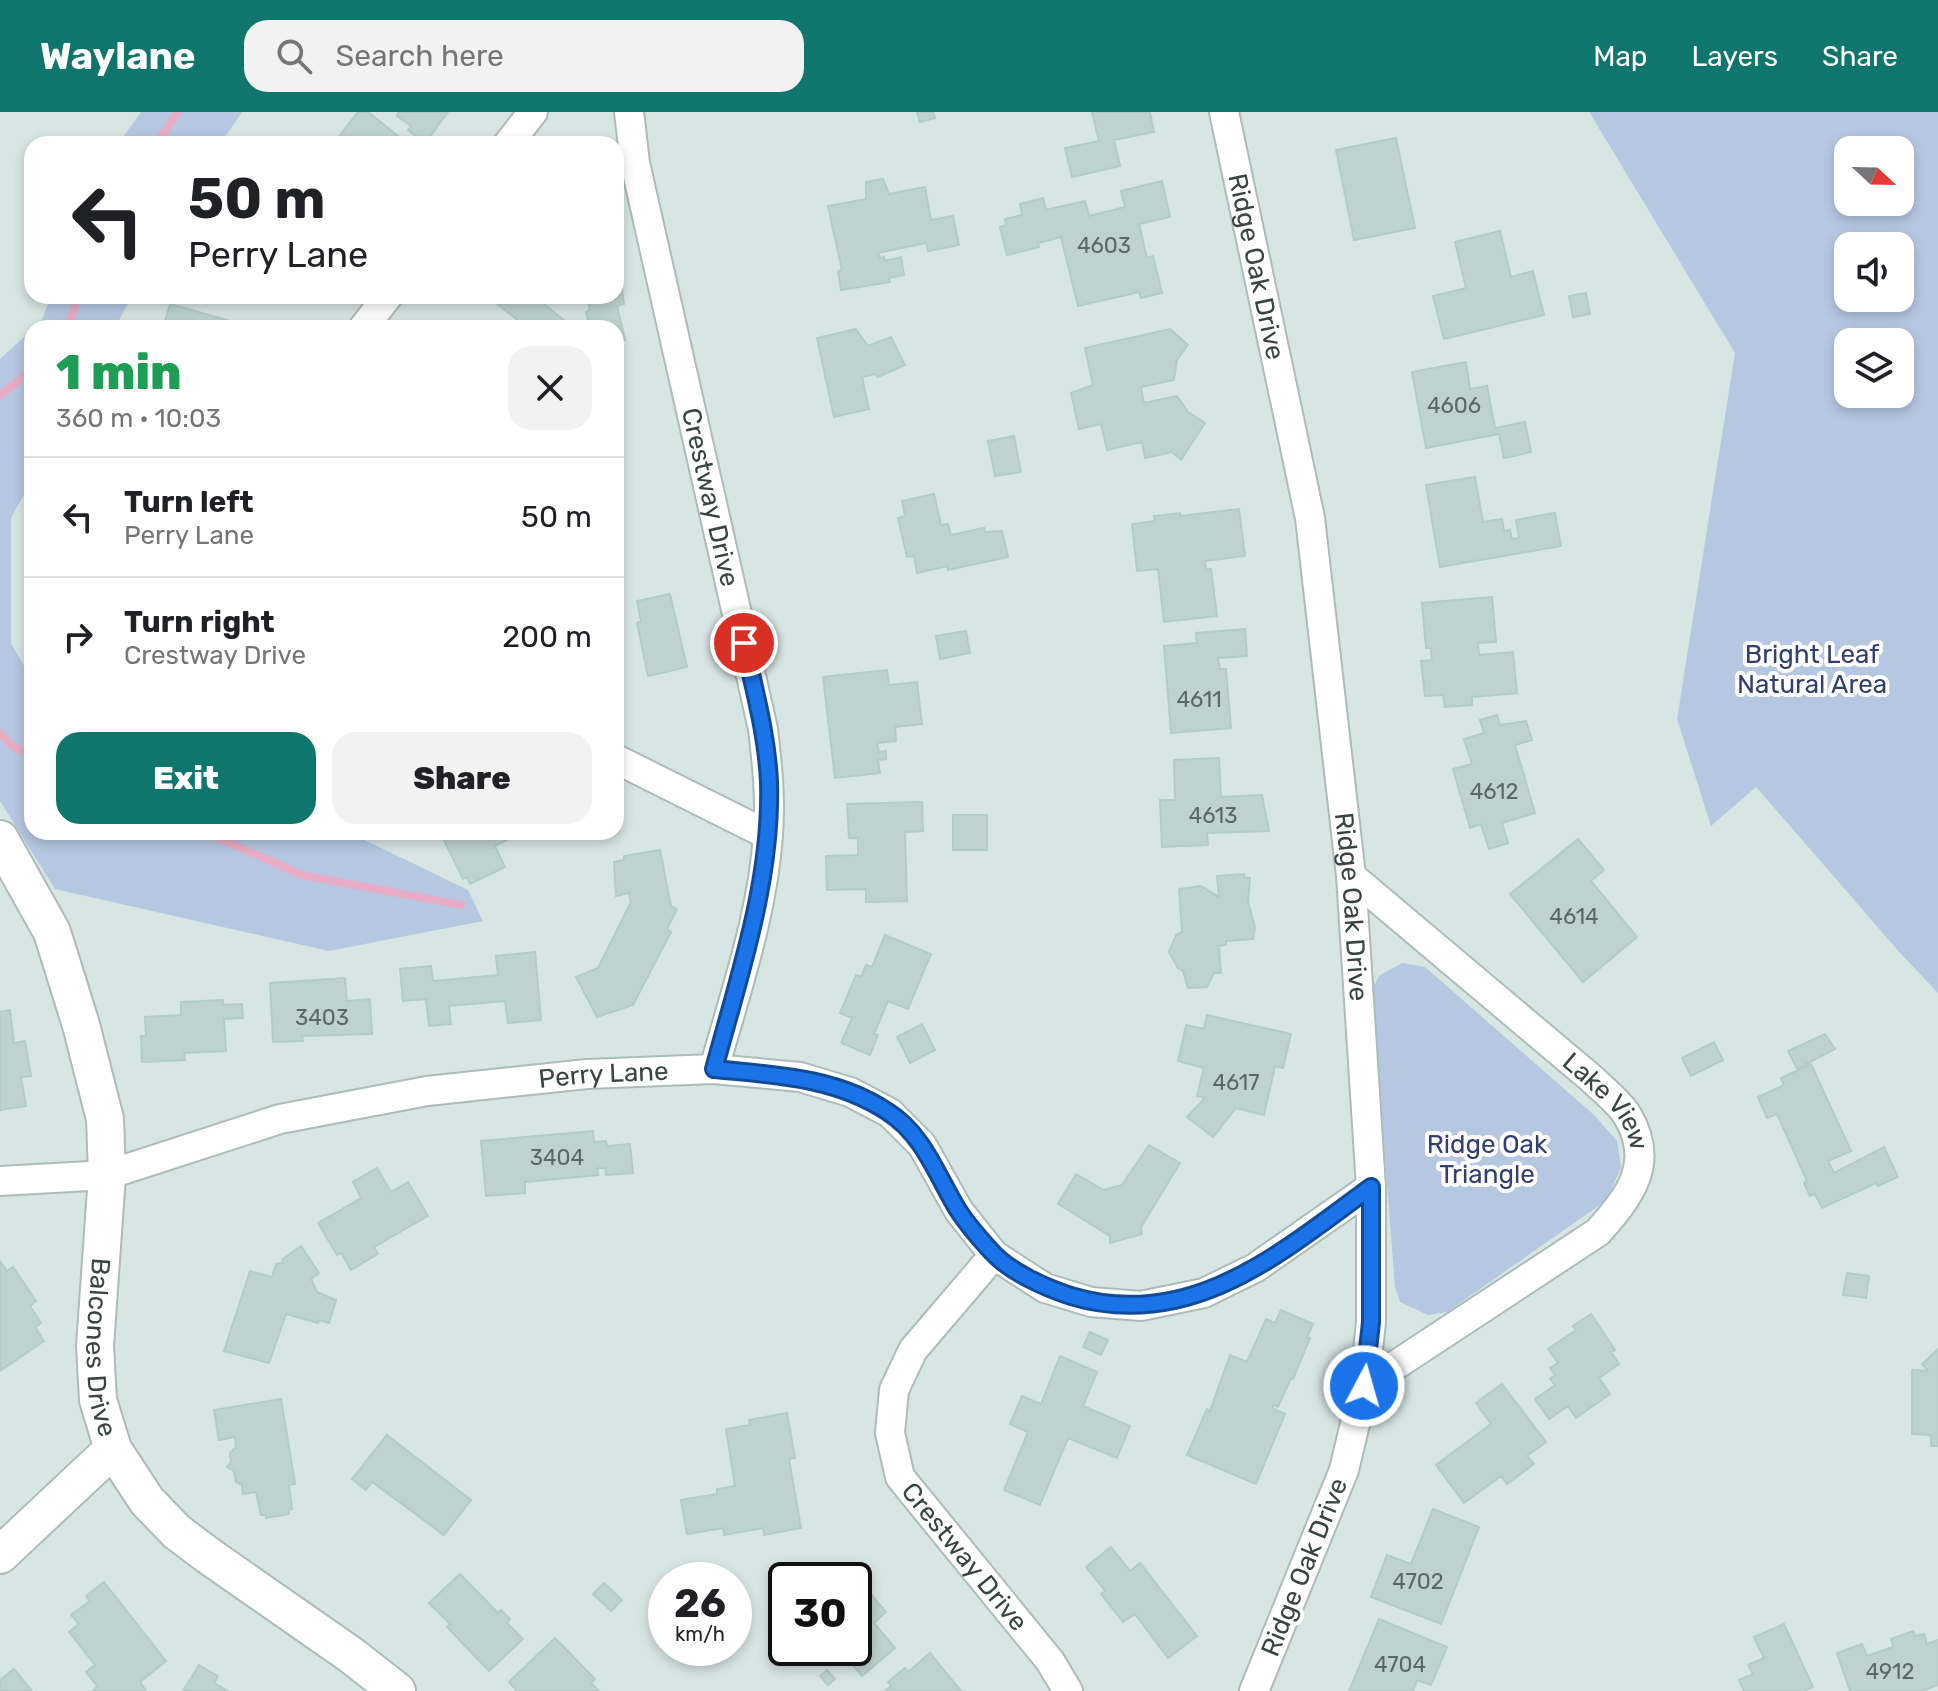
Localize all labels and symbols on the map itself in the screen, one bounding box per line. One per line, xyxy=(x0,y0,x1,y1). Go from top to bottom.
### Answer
north arrow xyxy=(1834,136,1914,216)
street label: Ridge Oak Drive xyxy=(1221,171,1291,363)
house number: 4603 xyxy=(1077,232,1131,259)
house number: 4606 xyxy=(1427,392,1481,419)
street label: Crestway Drive xyxy=(675,405,745,590)
pin xyxy=(710,609,778,677)
park label: Bright Leaf Natural Area xyxy=(1737,639,1887,700)
house number: 4611 xyxy=(1176,686,1222,713)
house number: 4612 xyxy=(1470,778,1518,805)
house number: 4613 xyxy=(1188,802,1238,829)
street label: Ridge Oak Drive xyxy=(1328,811,1374,1002)
house number: 4614 xyxy=(1549,903,1599,930)
house number: 3403 xyxy=(295,1004,349,1031)
street label: Lake View xyxy=(1556,1046,1655,1153)
street label: Perry Lane xyxy=(537,1056,669,1095)
house number: 4617 xyxy=(1212,1069,1260,1096)
park label: Ridge Oak Triangle xyxy=(1427,1129,1548,1190)
house number: 3404 xyxy=(530,1144,584,1171)
street label: Balcones Drive xyxy=(79,1257,123,1440)
position arrow xyxy=(1322,1344,1406,1428)
street label: Ridge Oak Drive xyxy=(1255,1474,1354,1661)
street label: Crestway Drive xyxy=(895,1476,1034,1637)
speed limit sign: 30 xyxy=(768,1562,872,1666)
house number: 4702 xyxy=(1392,1568,1444,1595)
house number: 4704 xyxy=(1374,1651,1426,1678)
house number: 4912 xyxy=(1866,1658,1914,1685)

